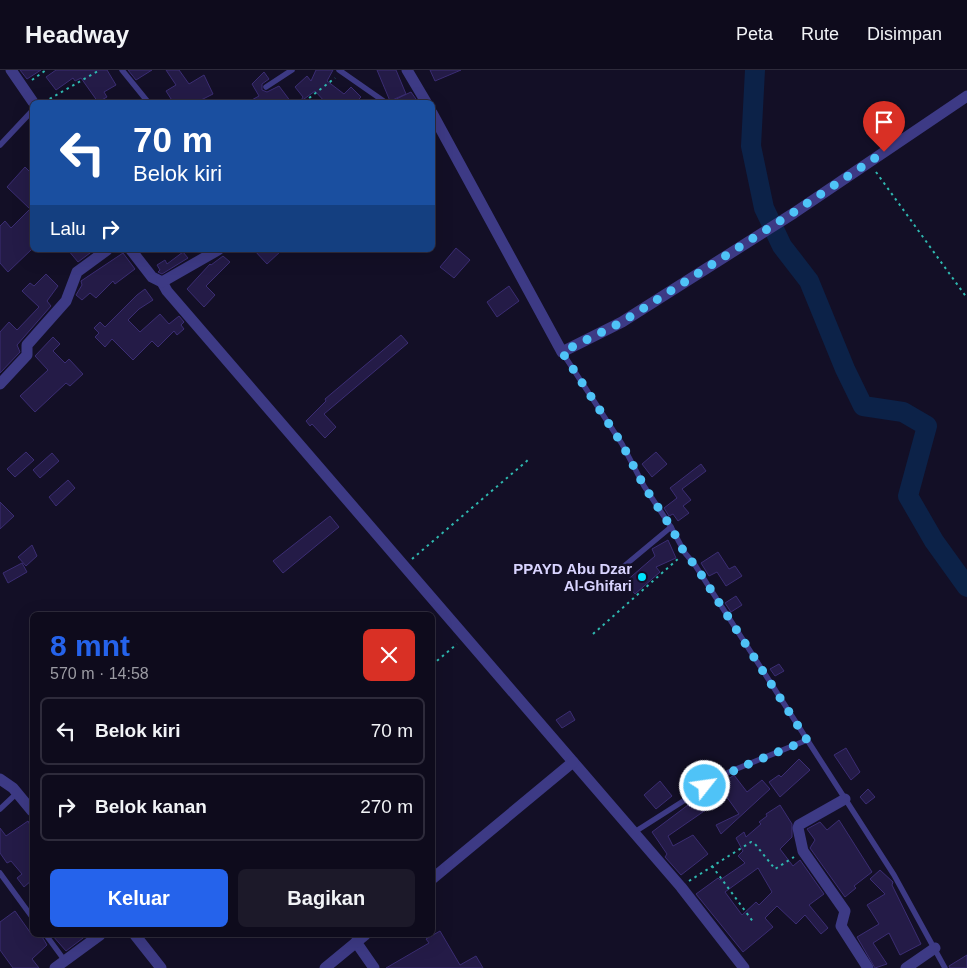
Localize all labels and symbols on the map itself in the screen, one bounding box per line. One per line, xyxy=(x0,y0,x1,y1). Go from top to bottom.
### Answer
pin xyxy=(863,101,905,152)
place label: PPAYD Abu Dzar Al-Ghifari xyxy=(513,560,632,594)
marker: PPAYD Abu Dzar Al-Ghifari xyxy=(636,571,648,583)
position arrow xyxy=(678,759,730,811)

